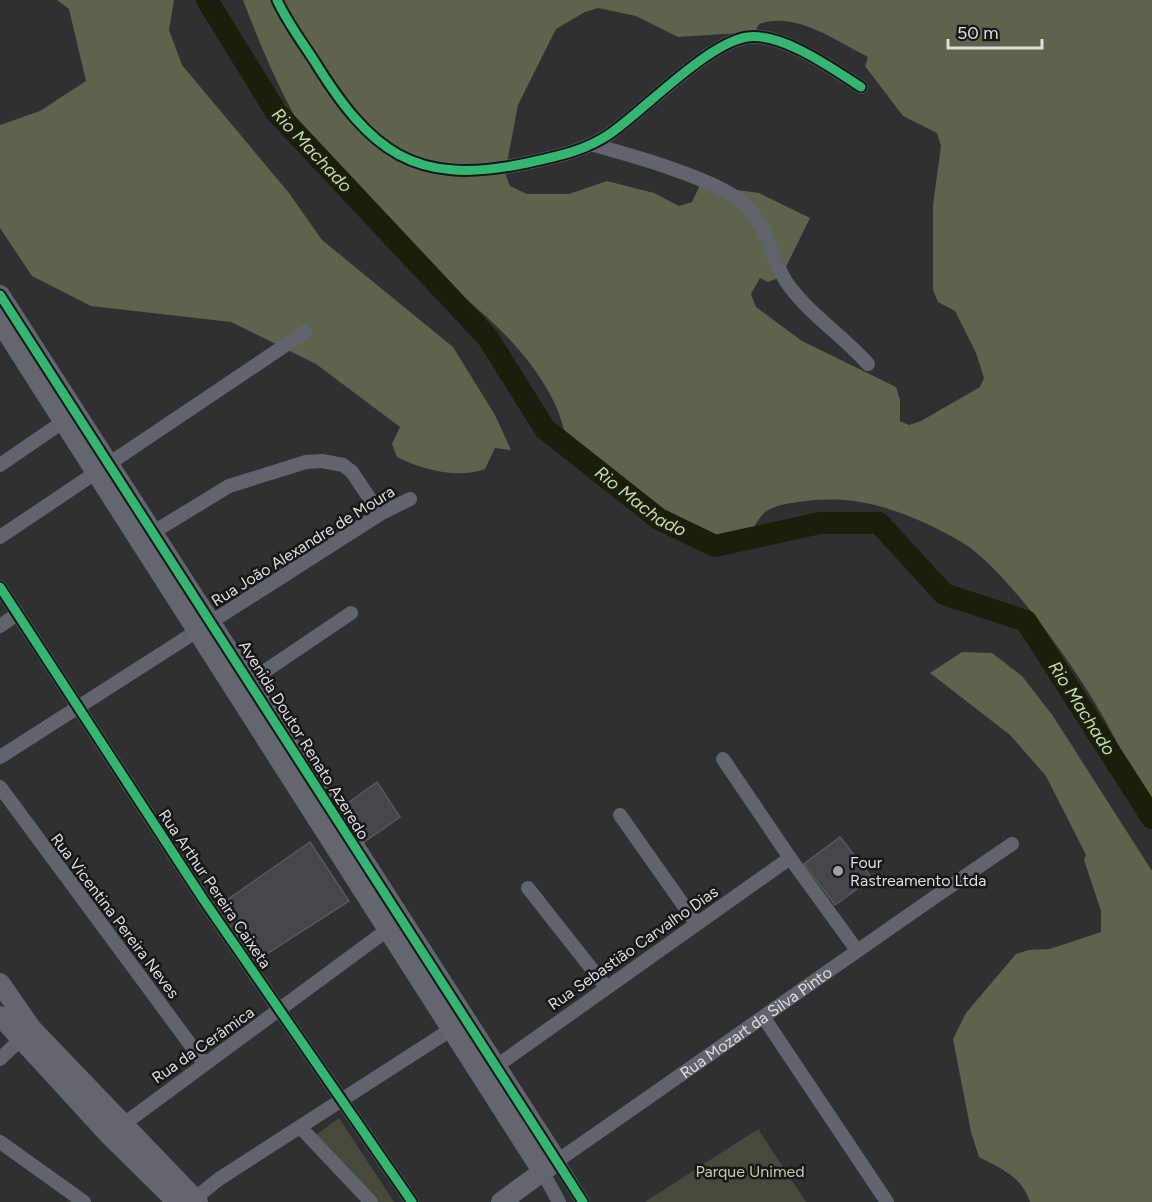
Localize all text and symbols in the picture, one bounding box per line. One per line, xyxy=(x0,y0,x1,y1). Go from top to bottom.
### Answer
scale bar xyxy=(948,12,1042,50)
text: 50 m xyxy=(957,22,999,44)
water label: Rio Machado xyxy=(267,103,357,197)
water label: Rio Machado xyxy=(590,461,690,541)
street label: Rua João Alexandre de Moura xyxy=(208,482,398,610)
street label: Avenida Doutor Renato Azeredo xyxy=(235,637,373,843)
water label: Rio Machado xyxy=(1044,657,1120,760)
street label: Rua Arthur Pereira Caixeta xyxy=(155,806,275,972)
street label: Rua Vicentina Pereira Neves xyxy=(47,830,183,1002)
place label: Four Rastreamento Ltda xyxy=(850,853,986,890)
marker: Four Rastreamento Ltda xyxy=(831,864,845,878)
street label: Rua Sebastião Carvalho Dias xyxy=(544,882,722,1014)
street label: Rua Mozart da Silva Pinto xyxy=(676,962,835,1082)
street label: Rua da Cerâmica xyxy=(148,1003,258,1087)
park label: Parque Unimed xyxy=(695,1162,805,1181)

